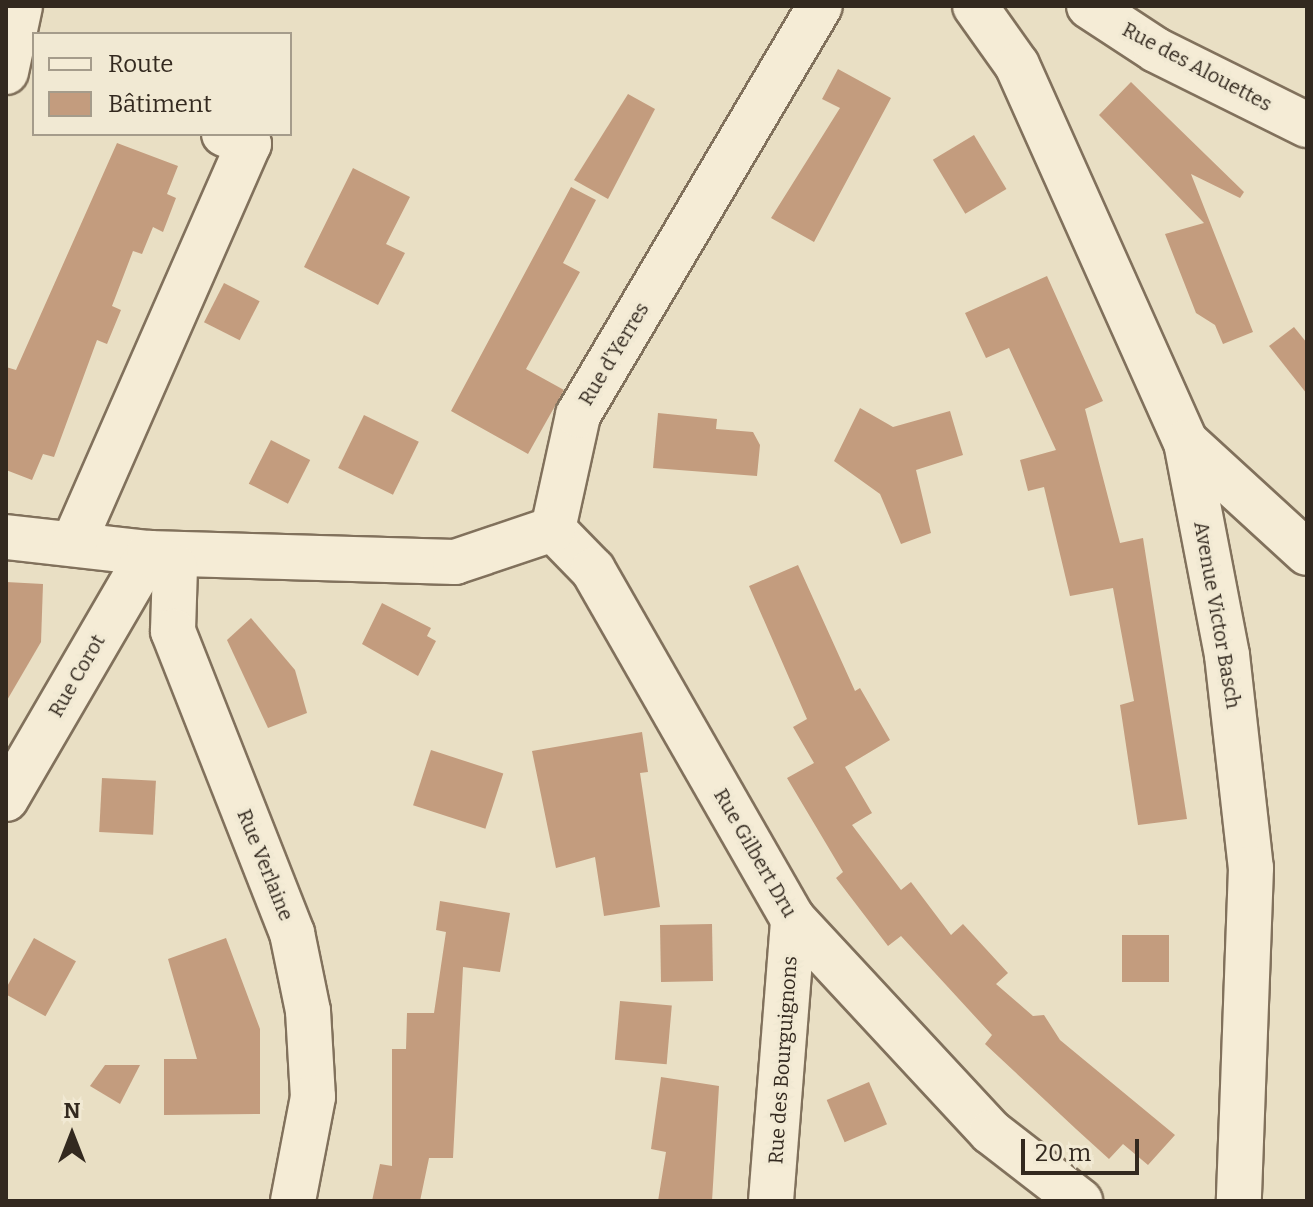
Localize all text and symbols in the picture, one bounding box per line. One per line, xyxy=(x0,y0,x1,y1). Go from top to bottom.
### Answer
street label: Rue des Alouettes xyxy=(1118,17,1276,117)
legend xyxy=(32,32,292,136)
text: Route xyxy=(108,50,173,78)
text: Bâtiment xyxy=(108,90,212,118)
street label: Rue d'Yerres xyxy=(574,298,654,410)
street label: Avenue Victor Basch xyxy=(1189,519,1245,711)
street label: Rue Corot xyxy=(44,631,110,721)
street label: Rue Gilbert Dru xyxy=(709,784,801,922)
street label: Rue Verlaine xyxy=(232,806,298,924)
street label: Rue des Bourguignons xyxy=(764,955,802,1165)
north arrow xyxy=(32,1095,112,1175)
text: N xyxy=(64,1097,80,1124)
scale bar xyxy=(1025,1123,1143,1173)
text: 20 m xyxy=(1035,1139,1091,1167)

